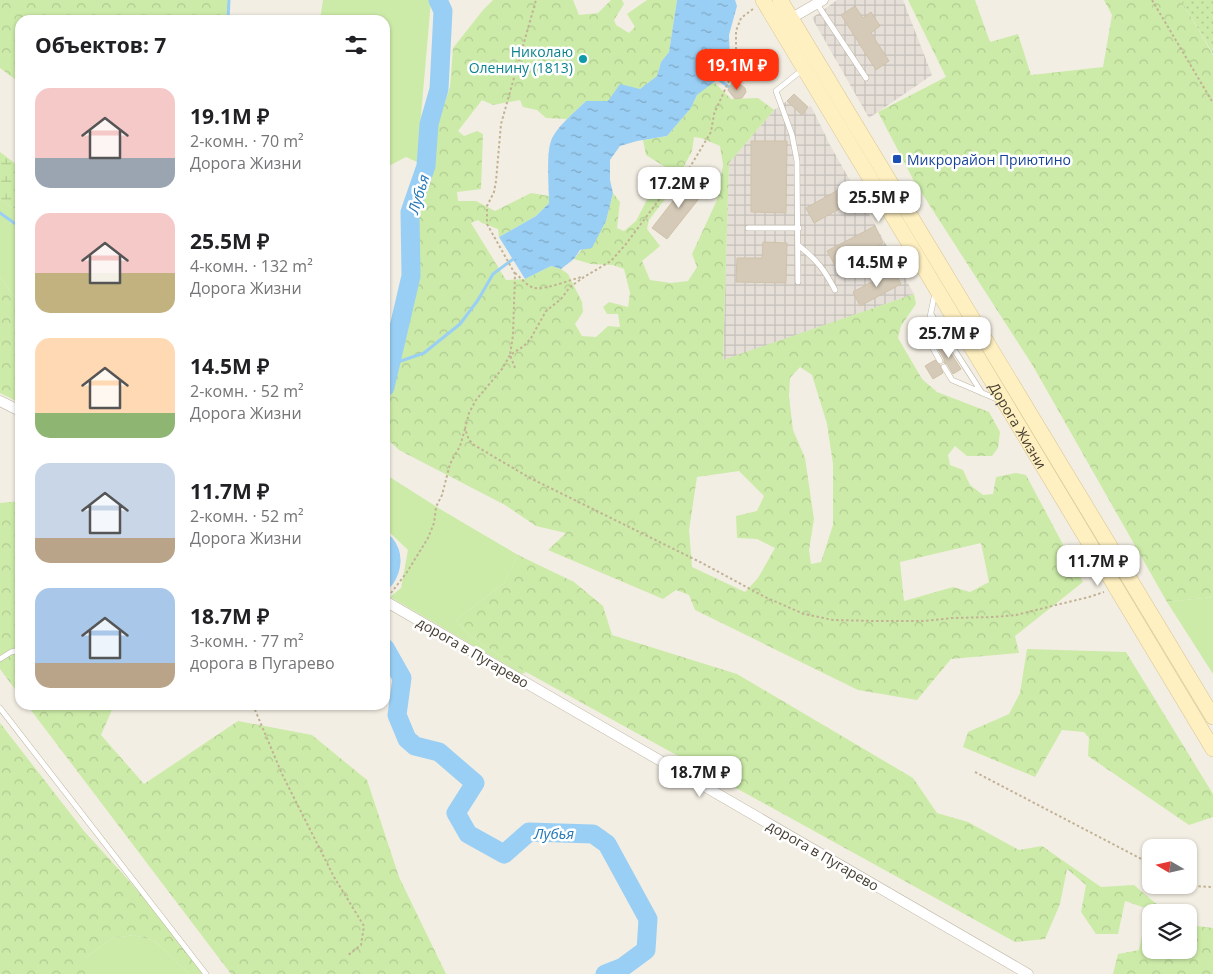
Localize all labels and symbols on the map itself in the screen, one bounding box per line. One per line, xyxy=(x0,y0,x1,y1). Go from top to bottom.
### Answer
place label: Николаю Оленину (1813) xyxy=(469,42,573,77)
pin: 19.1M ₽ xyxy=(691,48,783,91)
marker: Николаю Оленину (1813) xyxy=(577,53,589,65)
place label: Микрорайон Приютино xyxy=(907,150,1071,169)
marker: Микрорайон Приютино xyxy=(891,153,903,165)
pin: 17.2M ₽ xyxy=(633,166,725,209)
water label: Лубья xyxy=(402,172,434,217)
pin: 25.5M ₽ xyxy=(833,180,925,223)
pin: 14.5M ₽ xyxy=(831,246,923,288)
pin: 25.7M ₽ xyxy=(903,316,995,359)
street label: Дорога Жизни xyxy=(985,378,1052,472)
pin: 11.7M ₽ xyxy=(1052,544,1144,587)
street label: дорога в Пугарево xyxy=(413,612,533,692)
pin: 18.7M ₽ xyxy=(654,756,746,798)
street label: дорога в Пугарево xyxy=(763,815,883,895)
water label: Лубья xyxy=(533,823,574,843)
north arrow xyxy=(1142,839,1198,894)

